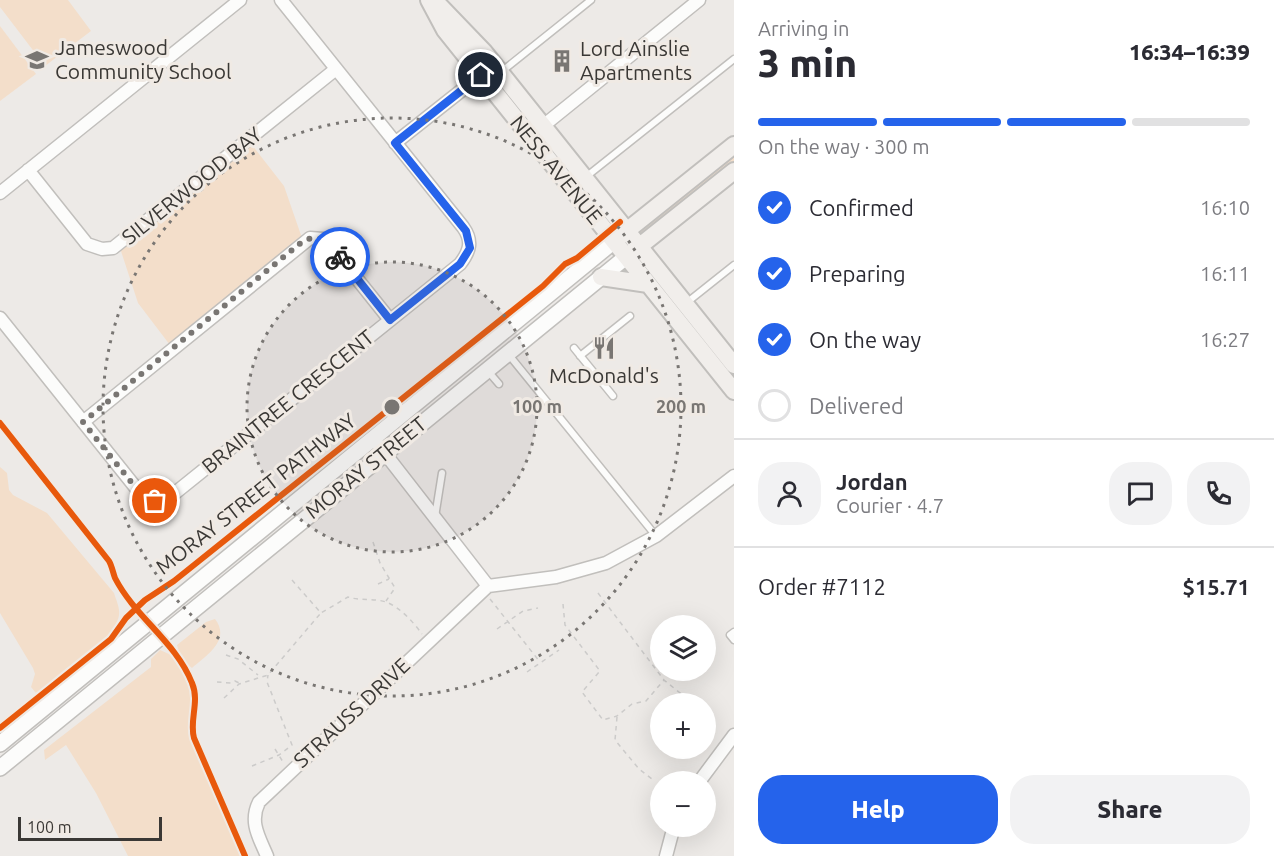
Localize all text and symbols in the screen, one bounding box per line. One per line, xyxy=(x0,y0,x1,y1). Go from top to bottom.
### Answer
text: Arriving in xyxy=(758,17,849,40)
place label: Jameswood Community School xyxy=(55,35,232,83)
place label: Lord Ainslie Apartments xyxy=(580,36,692,84)
text: 16:34–16:39 xyxy=(1129,39,1250,64)
text: 3 min xyxy=(758,41,857,84)
school or university icon: Jameswood Community School xyxy=(24,47,50,73)
building icon: Lord Ainslie Apartments xyxy=(549,48,575,74)
pin xyxy=(455,49,506,100)
icon: home xyxy=(464,58,497,91)
street label: NESS AVENUE xyxy=(506,110,608,228)
street label: SILVERWOOD BAY xyxy=(117,122,266,249)
text: On the way · 300 m xyxy=(758,135,930,158)
icon: check xyxy=(758,191,791,224)
text: Confirmed xyxy=(809,195,914,220)
text: 16:10 xyxy=(1200,196,1250,219)
courier xyxy=(310,227,370,287)
icon: bike xyxy=(324,241,357,274)
icon: check xyxy=(758,257,791,290)
text: Preparing xyxy=(809,261,906,286)
text: 16:11 xyxy=(1200,262,1250,285)
icon: check xyxy=(758,323,791,356)
street label: BRAINTREE CRESCENT xyxy=(197,324,378,478)
text: On the way xyxy=(809,327,921,352)
text: 16:27 xyxy=(1200,328,1250,351)
restaurant icon: McDonald's xyxy=(591,335,617,361)
place label: McDonald's xyxy=(549,363,659,387)
text: Delivered xyxy=(809,393,904,418)
text: 100 m xyxy=(512,396,562,416)
text: 200 m xyxy=(656,396,706,416)
centre of rings xyxy=(382,397,402,417)
street label: MORAY STREET PATHWAY xyxy=(151,408,360,579)
street label: MORAY STREET xyxy=(300,411,431,523)
button: person xyxy=(758,462,821,525)
button: chat xyxy=(1109,462,1172,525)
button: phone xyxy=(1187,462,1250,525)
text: Jordan xyxy=(836,469,908,494)
pin xyxy=(129,475,180,526)
icon: bag xyxy=(138,484,171,517)
text: Courier · 4.7 xyxy=(836,494,944,517)
text: Order #7112 xyxy=(758,574,886,599)
text: $15.71 xyxy=(1183,574,1250,599)
map controls xyxy=(650,615,716,837)
button: layers xyxy=(650,615,716,681)
street label: STRAUSS DRIVE xyxy=(288,653,414,772)
button: + xyxy=(650,693,716,759)
button: − xyxy=(650,771,716,837)
button: Help xyxy=(758,775,998,844)
button: Share xyxy=(1010,775,1250,844)
scale bar xyxy=(18,814,162,842)
text: 100 m xyxy=(27,818,72,836)

